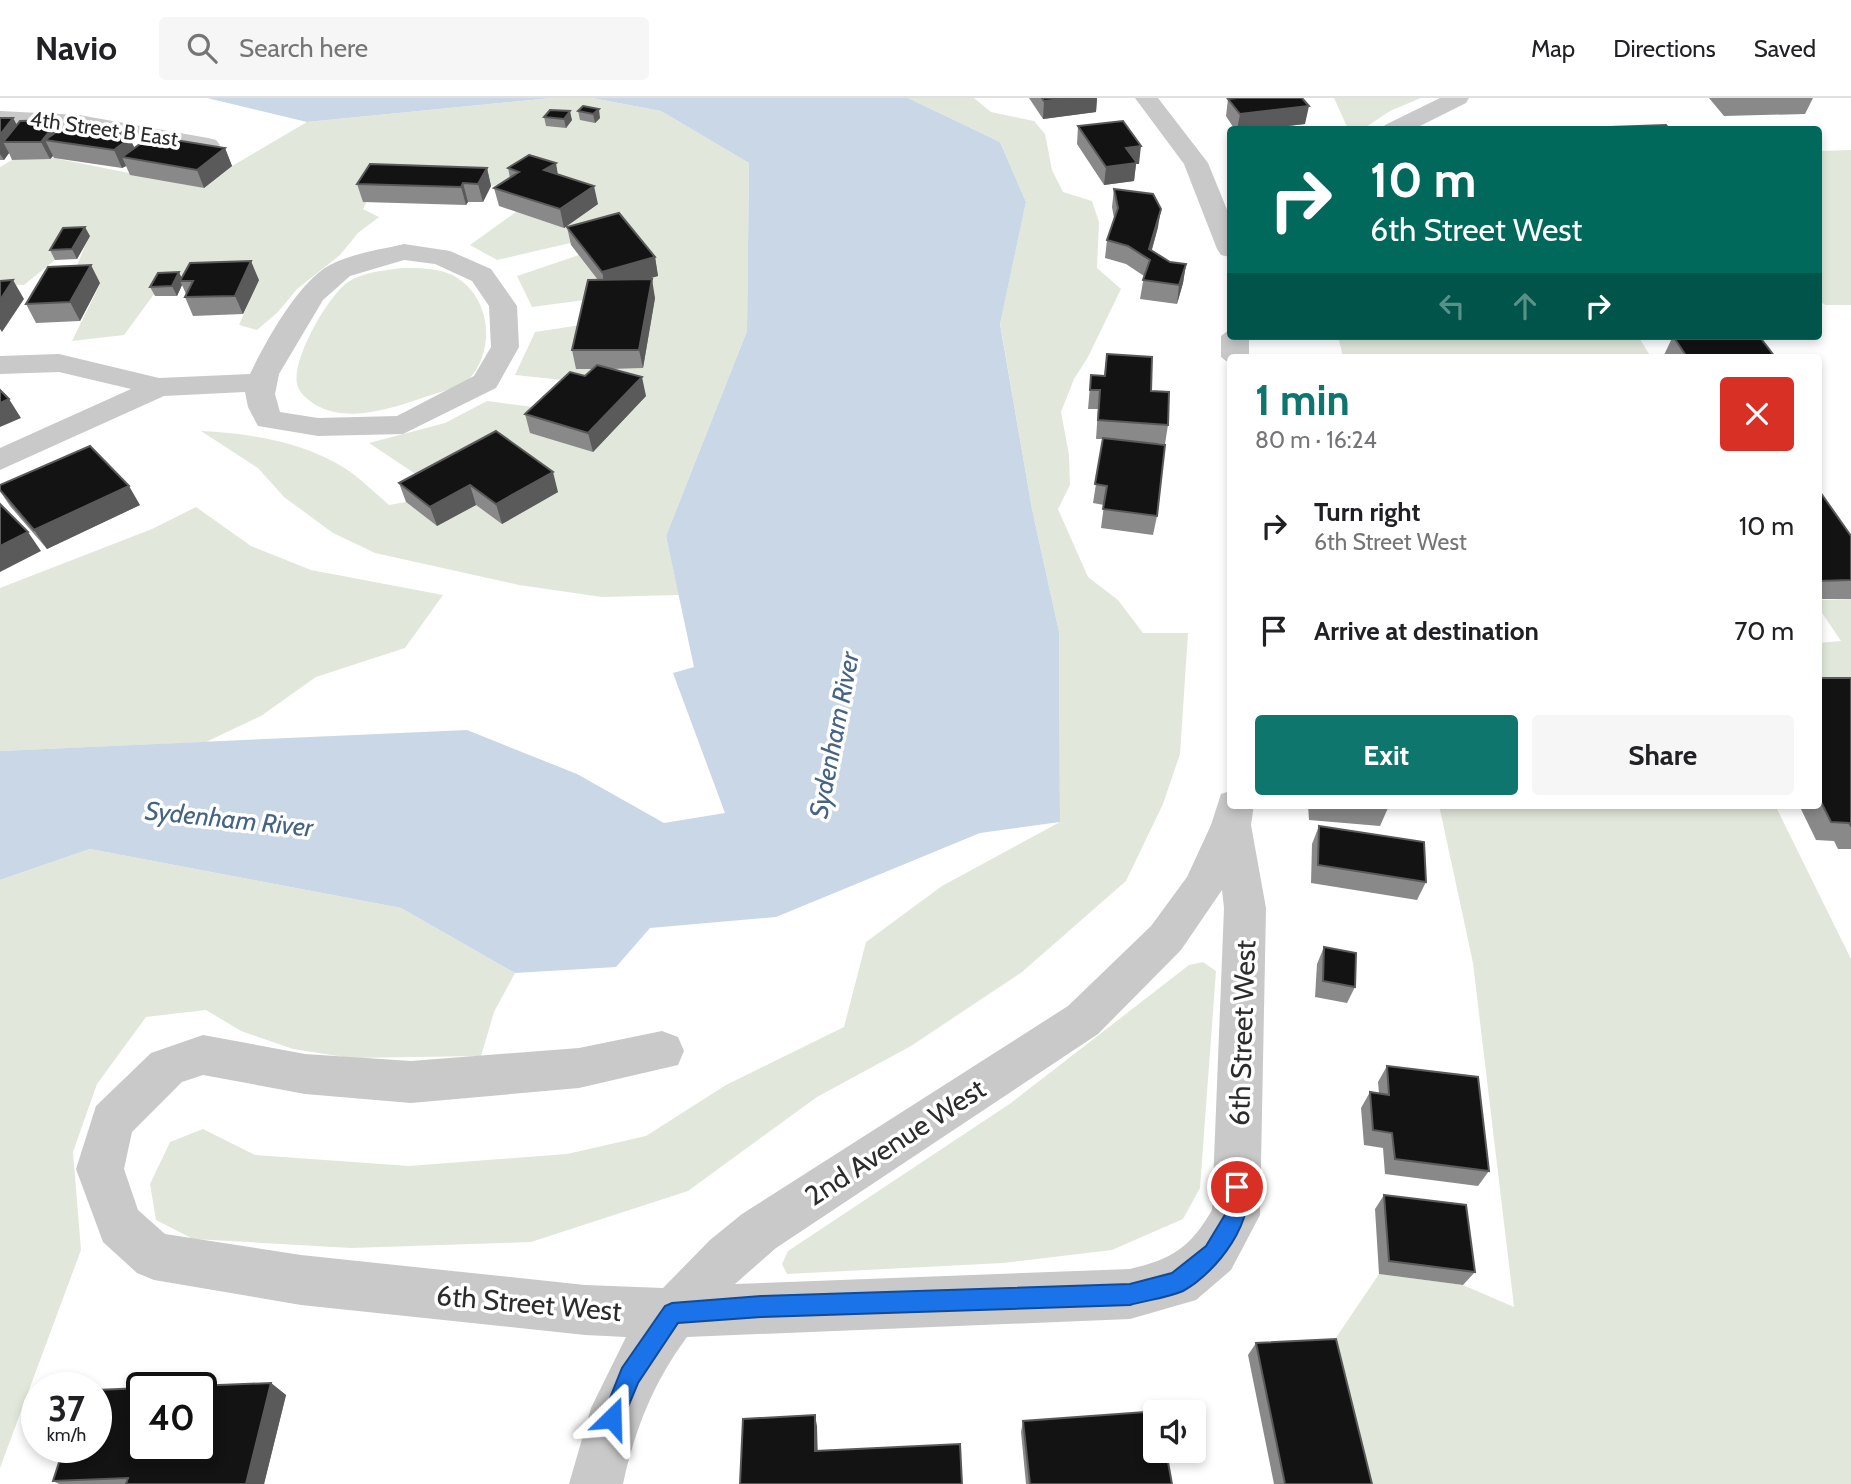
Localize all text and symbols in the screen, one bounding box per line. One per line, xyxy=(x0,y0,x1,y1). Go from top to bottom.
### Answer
search box xyxy=(159,17,649,80)
text: Navio xyxy=(35,28,117,68)
icon: search xyxy=(183,29,221,67)
text: Search here xyxy=(239,32,368,64)
text: Map xyxy=(1531,34,1575,63)
text: Directions xyxy=(1613,34,1716,63)
text: Saved xyxy=(1754,34,1816,63)
street label: 4th Street B East xyxy=(29,106,179,151)
text: 10 m xyxy=(1370,150,1476,209)
icon: right xyxy=(1255,154,1346,245)
text: 6th Street West xyxy=(1370,210,1582,249)
icon: left xyxy=(1433,287,1471,325)
icon: ahead xyxy=(1506,287,1544,325)
icon: right xyxy=(1579,287,1617,325)
text: 1 min xyxy=(1255,374,1350,426)
button: close xyxy=(1720,377,1794,451)
text: 80 m · 16:24 xyxy=(1255,426,1377,454)
text: Turn right xyxy=(1314,496,1420,528)
icon: right xyxy=(1255,507,1293,545)
text: 10 m xyxy=(1739,510,1794,542)
text: 6th Street West xyxy=(1314,528,1467,556)
icon: arrive xyxy=(1255,612,1293,650)
text: Arrive at destination xyxy=(1314,615,1539,647)
text: 70 m xyxy=(1734,615,1794,647)
water label: Sydenham River xyxy=(802,648,866,821)
button: Exit xyxy=(1255,715,1518,795)
button: Share xyxy=(1532,715,1794,795)
water label: Sydenham River xyxy=(143,794,316,844)
street label: 6th Street West xyxy=(1222,940,1262,1126)
street label: 2nd Avenue West xyxy=(799,1071,991,1213)
pin xyxy=(1207,1157,1267,1217)
icon: arrive xyxy=(1218,1168,1256,1206)
street label: 6th Street West xyxy=(435,1278,623,1328)
speed limit sign: 40 xyxy=(126,1372,217,1463)
position arrow xyxy=(575,1381,649,1455)
text: 37 xyxy=(48,1387,85,1430)
map controls xyxy=(1143,1400,1206,1463)
button: sound xyxy=(1143,1400,1206,1463)
text: km/h xyxy=(47,1424,86,1446)

